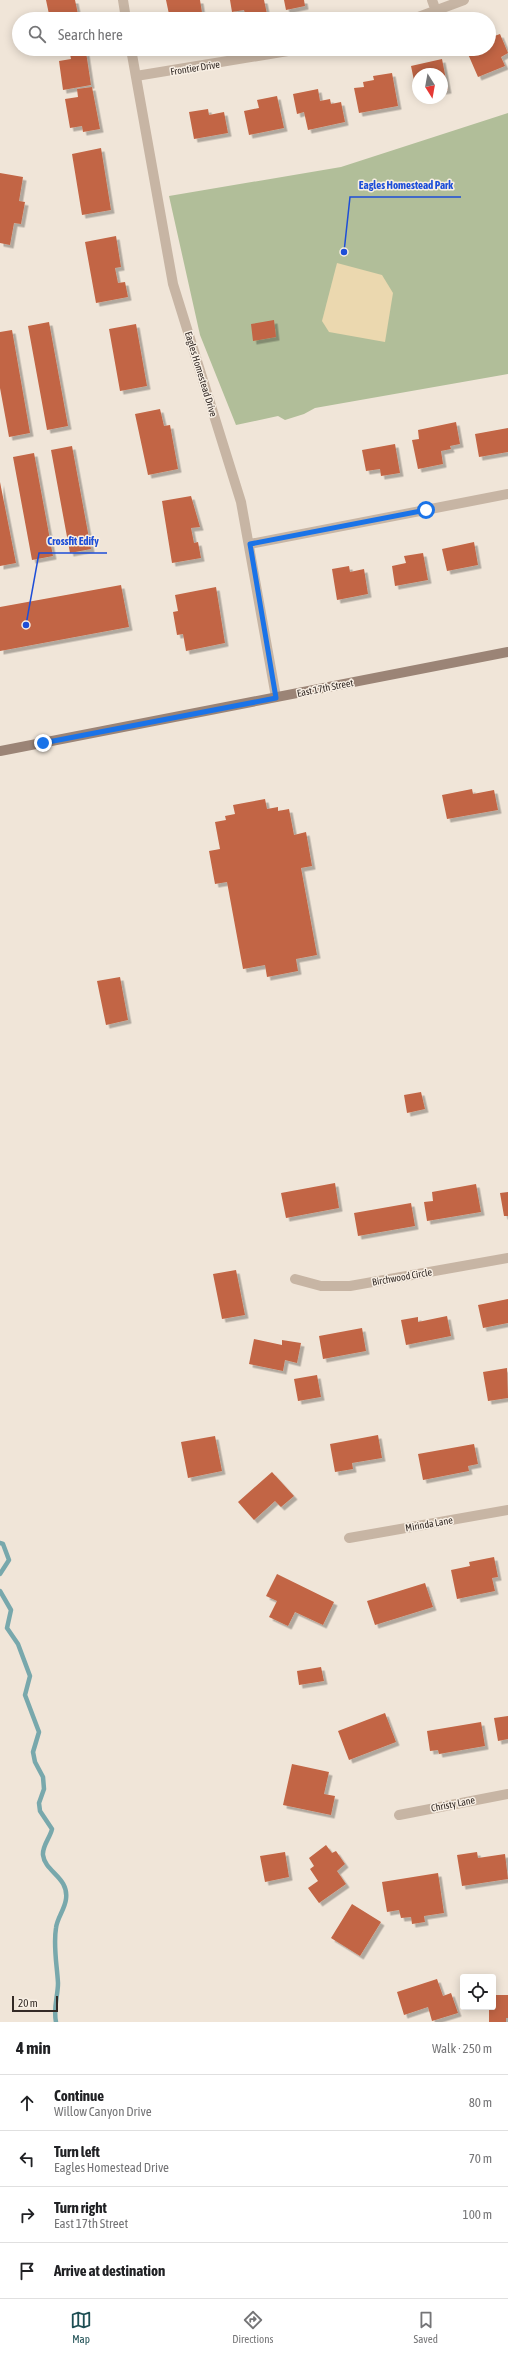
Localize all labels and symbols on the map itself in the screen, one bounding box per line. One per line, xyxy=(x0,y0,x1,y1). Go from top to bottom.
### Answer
street label: Frontier Drive xyxy=(170,59,221,77)
north arrow xyxy=(412,68,448,104)
callout: Eagles Homestead Park xyxy=(350,174,461,197)
text: Eagles Homestead Park xyxy=(359,179,453,191)
street label: Eagles Homestead Drive xyxy=(183,330,219,418)
route start xyxy=(417,501,435,519)
callout: Crossfit Edify xyxy=(39,530,107,553)
text: Crossfit Edify xyxy=(47,535,99,547)
street label: East 17th Street xyxy=(296,677,354,699)
route end xyxy=(34,734,52,752)
street label: Birchwood Circle xyxy=(371,1266,433,1288)
street label: Mirinda Lane xyxy=(405,1514,454,1534)
street label: Christy Lane xyxy=(430,1794,476,1814)
scale bar xyxy=(12,1994,58,2013)

